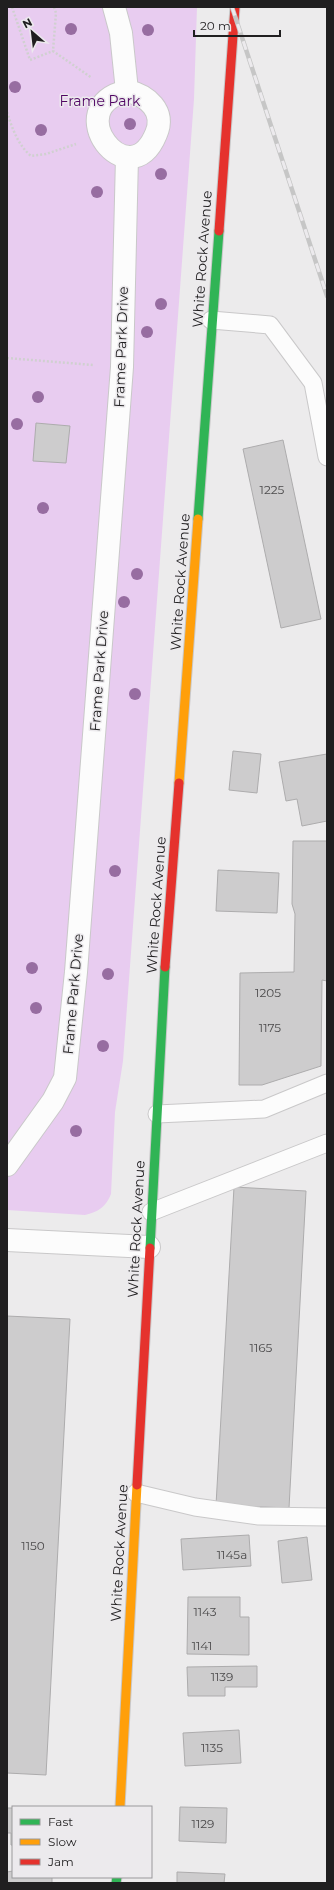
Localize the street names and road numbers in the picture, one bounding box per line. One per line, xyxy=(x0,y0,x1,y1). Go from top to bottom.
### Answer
street label: White Rock Avenue xyxy=(188,190,216,328)
street label: Frame Park Drive xyxy=(110,286,132,408)
street label: White Rock Avenue xyxy=(166,513,194,651)
street label: Frame Park Drive xyxy=(86,610,112,732)
street label: White Rock Avenue xyxy=(142,836,170,974)
street label: Frame Park Drive xyxy=(59,933,87,1055)
street label: White Rock Avenue xyxy=(123,1160,149,1298)
street label: White Rock Avenue xyxy=(106,1484,132,1622)

